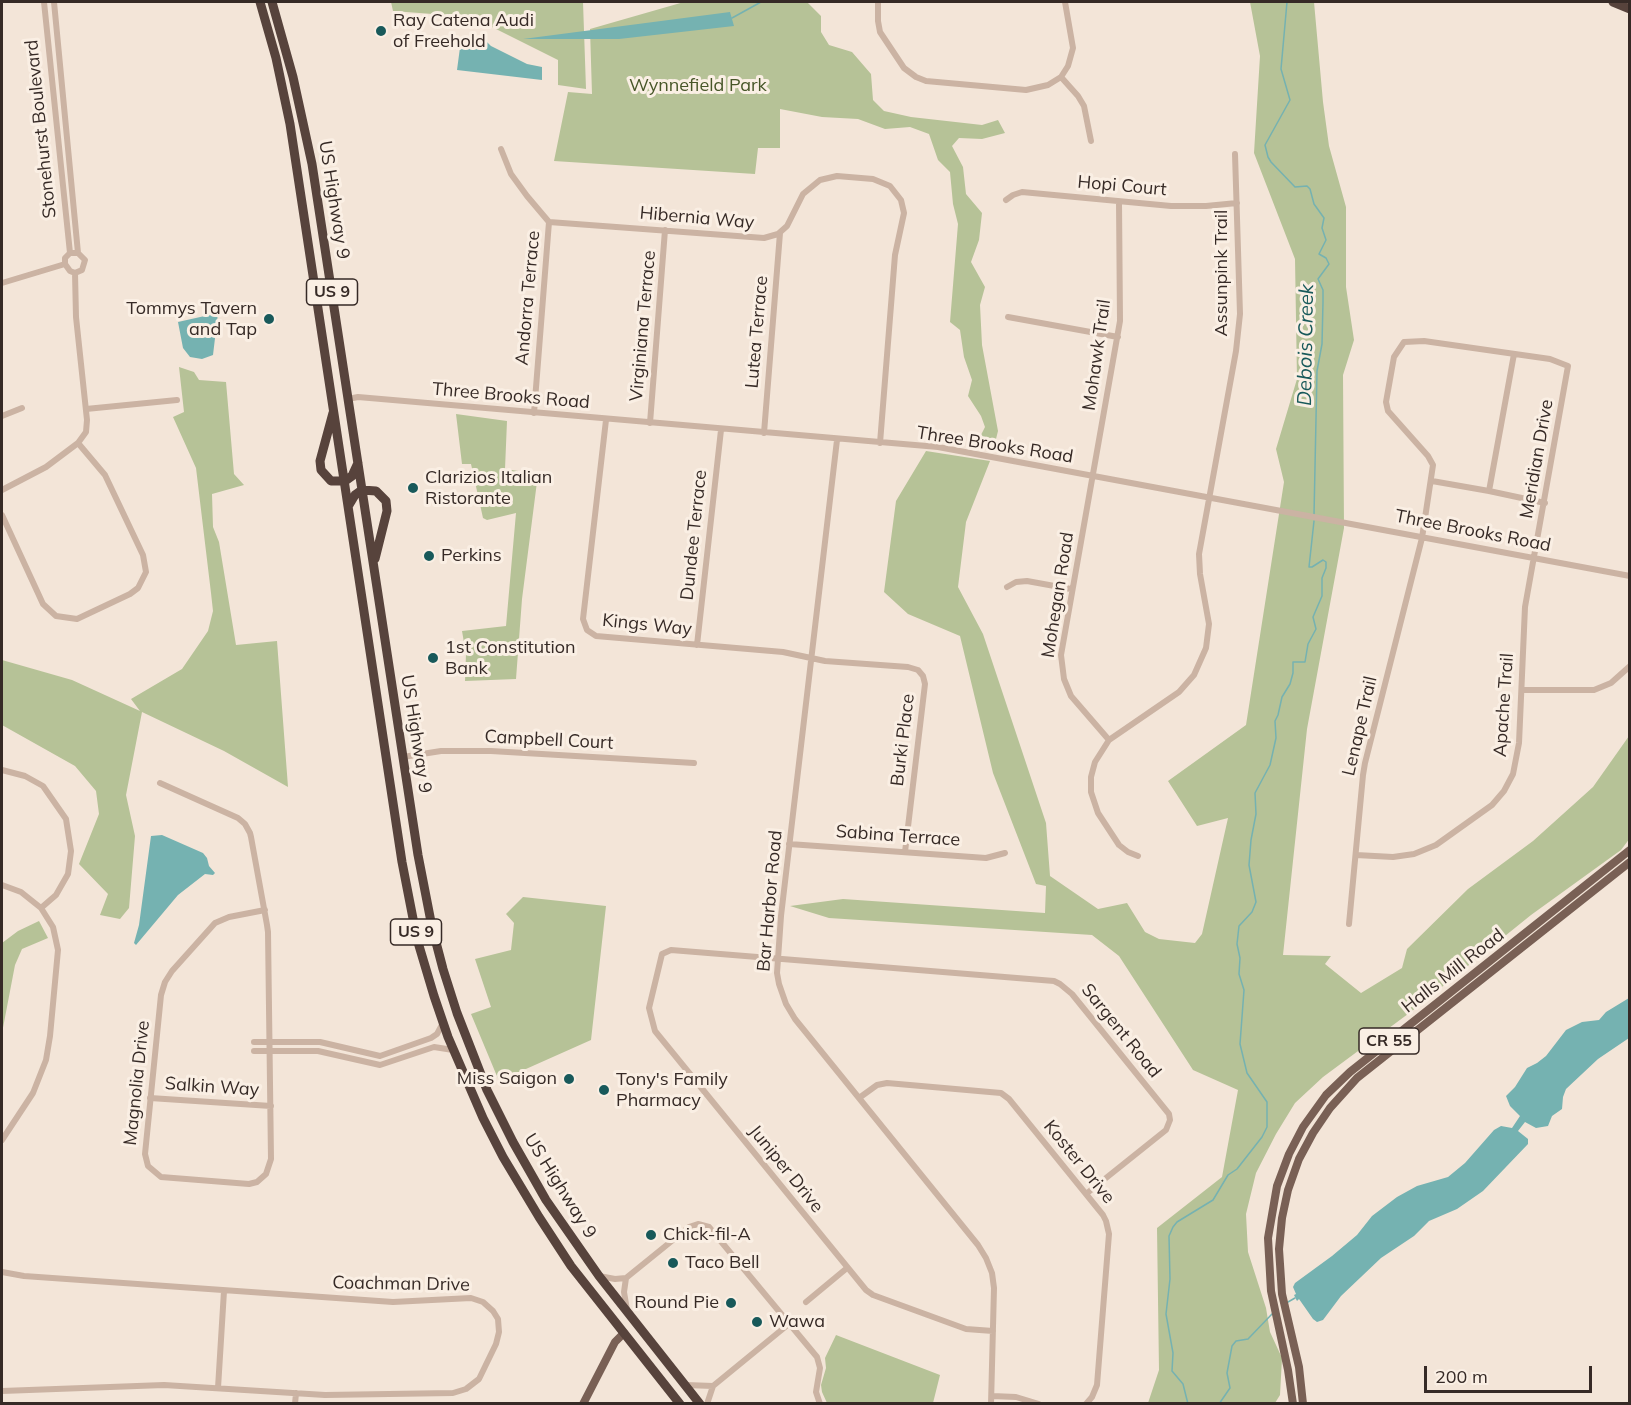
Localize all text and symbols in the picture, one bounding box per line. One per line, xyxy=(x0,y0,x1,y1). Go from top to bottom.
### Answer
place label: Ray Catena Audi of Freehold xyxy=(393,10,534,52)
marker: Ray Catena Audi of Freehold xyxy=(374,24,388,38)
street label: Stonehurst Boulevard xyxy=(21,39,61,219)
park label: Wynnefield Park xyxy=(629,75,767,97)
street label: US Highway 9 xyxy=(314,139,354,261)
street label: Hopi Court xyxy=(1076,171,1168,201)
street label: Hibernia Way xyxy=(639,202,755,234)
street label: Assunpink Trail xyxy=(1211,210,1233,336)
street label: Andorra Terrace xyxy=(511,230,545,366)
street label: Virginiana Terrace xyxy=(626,250,660,402)
street label: Lutea Terrace xyxy=(741,275,773,389)
road number: US 9 xyxy=(306,279,358,305)
water label: Debois Creek xyxy=(1293,284,1319,406)
place label: Tommys Tavern and Tap xyxy=(126,298,257,340)
street label: Mohawk Trail xyxy=(1079,298,1115,412)
marker: Tommys Tavern and Tap xyxy=(262,312,276,326)
street label: Three Brooks Road xyxy=(431,378,591,414)
street label: Meridian Drive xyxy=(1516,398,1558,520)
street label: Three Brooks Road xyxy=(915,422,1075,468)
place label: Clarizios Italian Ristorante xyxy=(425,467,552,510)
street label: Dundee Terrace xyxy=(676,469,712,601)
marker: Clarizios Italian Ristorante xyxy=(406,481,420,495)
street label: Three Brooks Road xyxy=(1393,505,1553,557)
street label: Mohegan Road xyxy=(1037,531,1079,659)
place label: Perkins xyxy=(441,545,502,567)
marker: Perkins xyxy=(422,549,436,563)
street label: Kings Way xyxy=(601,610,693,640)
place label: 1st Constitution Bank xyxy=(445,637,576,680)
marker: 1st Constitution Bank xyxy=(426,651,440,665)
street label: Apache Trail xyxy=(1490,652,1518,758)
street label: US Highway 9 xyxy=(396,673,436,795)
street label: Lenape Trail xyxy=(1338,674,1382,778)
street label: Burki Place xyxy=(887,693,919,787)
street label: Campbell Court xyxy=(484,726,614,754)
street label: Sabina Terrace xyxy=(835,821,961,851)
street label: Bar Harbor Road xyxy=(753,829,787,973)
road number: US 9 xyxy=(390,919,442,945)
street label: Halls Mill Road xyxy=(1398,924,1508,1018)
street label: Sargent Road xyxy=(1076,980,1166,1082)
street label: Magnolia Drive xyxy=(120,1019,154,1147)
road number: CR 55 xyxy=(1359,1028,1419,1054)
place label: Miss Saigon xyxy=(457,1068,557,1090)
place label: Tony's Family Pharmacy xyxy=(616,1069,728,1112)
marker: Miss Saigon xyxy=(562,1072,576,1086)
street label: Salkin Way xyxy=(164,1073,260,1101)
marker: Tony's Family Pharmacy xyxy=(597,1083,611,1097)
street label: Koster Drive xyxy=(1039,1116,1119,1208)
street label: Juniper Drive xyxy=(744,1121,828,1217)
street label: US Highway 9 xyxy=(519,1130,601,1242)
place label: Chick-fil-A xyxy=(663,1224,751,1246)
marker: Chick-fil-A xyxy=(644,1228,658,1242)
place label: Taco Bell xyxy=(685,1252,760,1274)
marker: Taco Bell xyxy=(666,1256,680,1270)
street label: Coachman Drive xyxy=(332,1272,470,1296)
place label: Round Pie xyxy=(634,1292,719,1314)
marker: Round Pie xyxy=(724,1296,738,1310)
place label: Wawa xyxy=(769,1311,825,1333)
marker: Wawa xyxy=(750,1315,764,1329)
scale bar xyxy=(1427,1354,1595,1392)
text: 200 m xyxy=(1435,1365,1488,1388)

